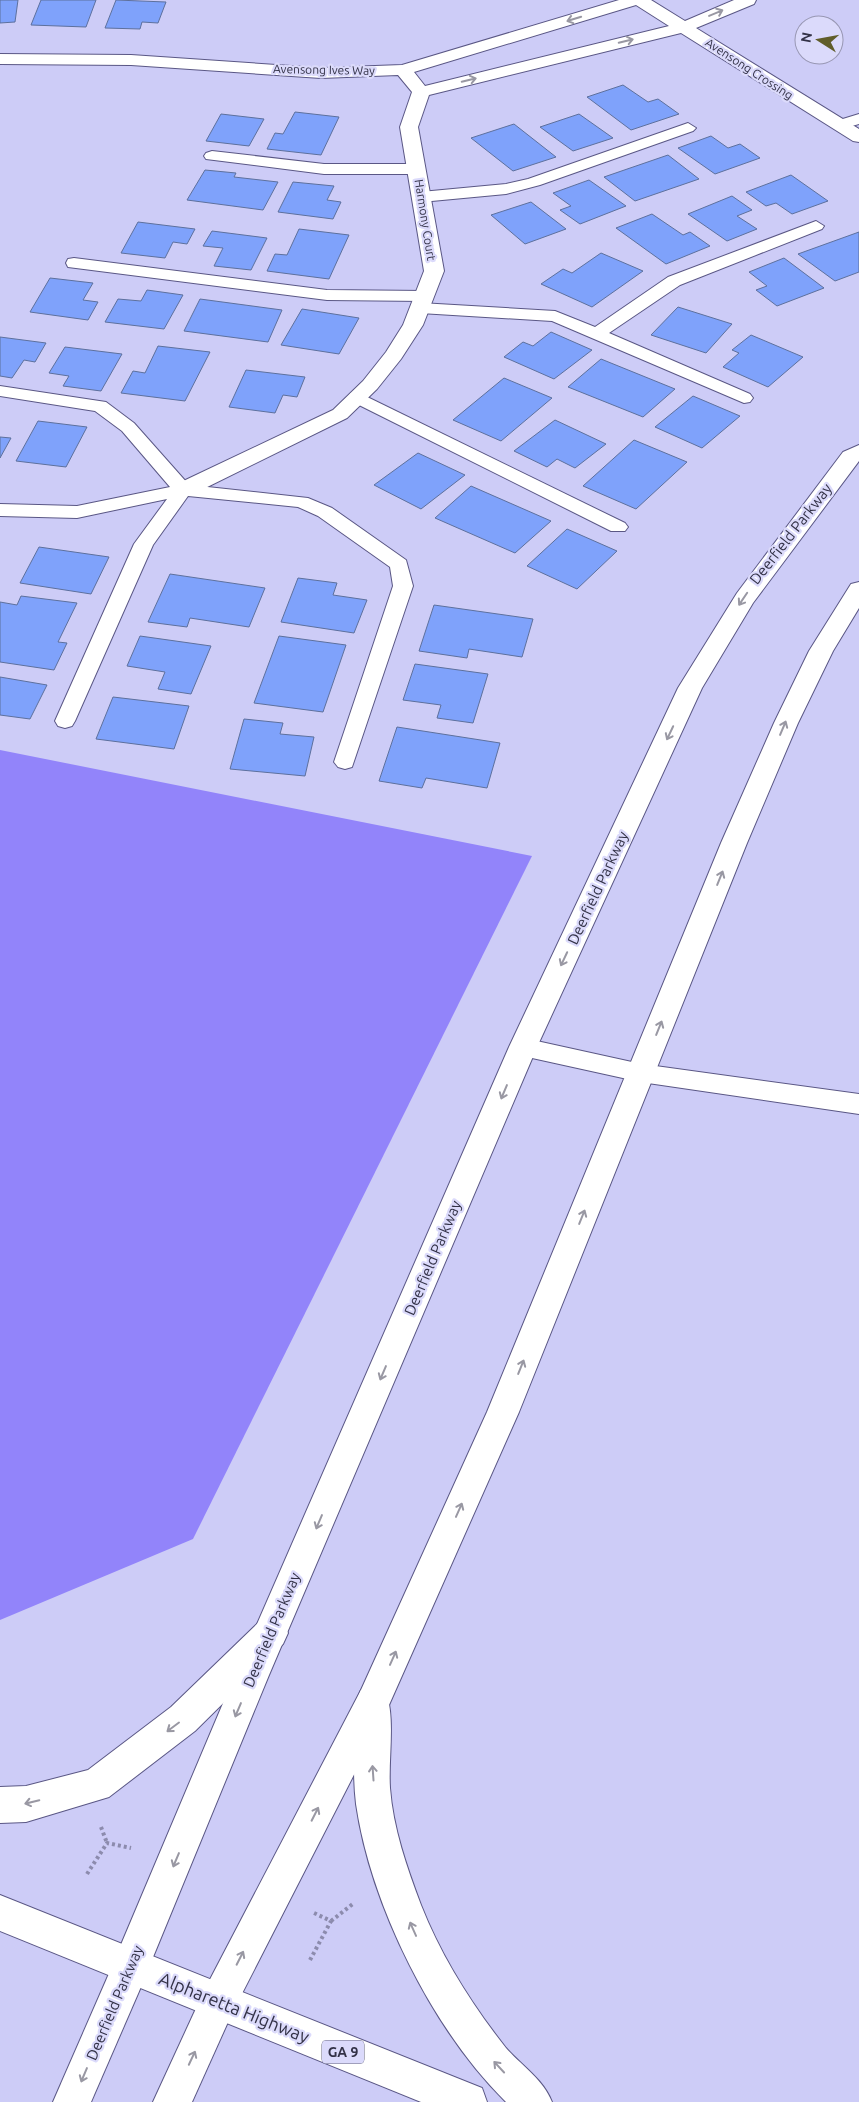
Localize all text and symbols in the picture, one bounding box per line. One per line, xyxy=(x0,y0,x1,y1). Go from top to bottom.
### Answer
one-way arrow xyxy=(708,8,723,18)
one-way arrow xyxy=(566,14,582,24)
north arrow xyxy=(794,15,844,65)
text: N xyxy=(797,31,815,44)
street label: Avensong Crossing xyxy=(703,35,795,102)
one-way arrow xyxy=(618,36,634,45)
street label: Avensong Ives Way xyxy=(273,62,375,77)
one-way arrow xyxy=(460,75,476,84)
street label: Harmony Court xyxy=(413,178,438,262)
street label: Deerfield Parkway xyxy=(746,480,835,587)
one-way arrow xyxy=(738,592,748,606)
one-way arrow xyxy=(779,721,789,736)
one-way arrow xyxy=(664,725,674,740)
street label: Deerfield Parkway xyxy=(564,828,631,947)
one-way arrow xyxy=(716,870,725,886)
one-way arrow xyxy=(559,952,569,967)
one-way arrow xyxy=(655,1021,664,1036)
one-way arrow xyxy=(498,1084,508,1099)
street label: Deerfield Parkway xyxy=(401,1198,464,1318)
one-way arrow xyxy=(578,1210,588,1225)
one-way arrow xyxy=(517,1360,527,1375)
one-way arrow xyxy=(378,1365,388,1380)
one-way arrow xyxy=(455,1503,465,1518)
one-way arrow xyxy=(313,1514,323,1529)
street label: Deerfield Parkway xyxy=(240,1570,303,1690)
one-way arrow xyxy=(388,1651,398,1666)
one-way arrow xyxy=(233,1702,242,1717)
one-way arrow xyxy=(167,1722,180,1733)
one-way arrow xyxy=(369,1765,378,1781)
one-way arrow xyxy=(25,1798,41,1808)
one-way arrow xyxy=(311,1807,320,1822)
one-way arrow xyxy=(170,1852,180,1867)
one-way arrow xyxy=(408,1922,417,1937)
street label: Deerfield Parkway xyxy=(83,1943,146,2063)
one-way arrow xyxy=(235,1951,245,1966)
street label: Alpharetta Highway xyxy=(156,1968,313,2046)
road number: GA 9 xyxy=(322,2040,364,2064)
one-way arrow xyxy=(188,2051,198,2066)
one-way arrow xyxy=(493,2060,505,2073)
one-way arrow xyxy=(79,2067,88,2082)

